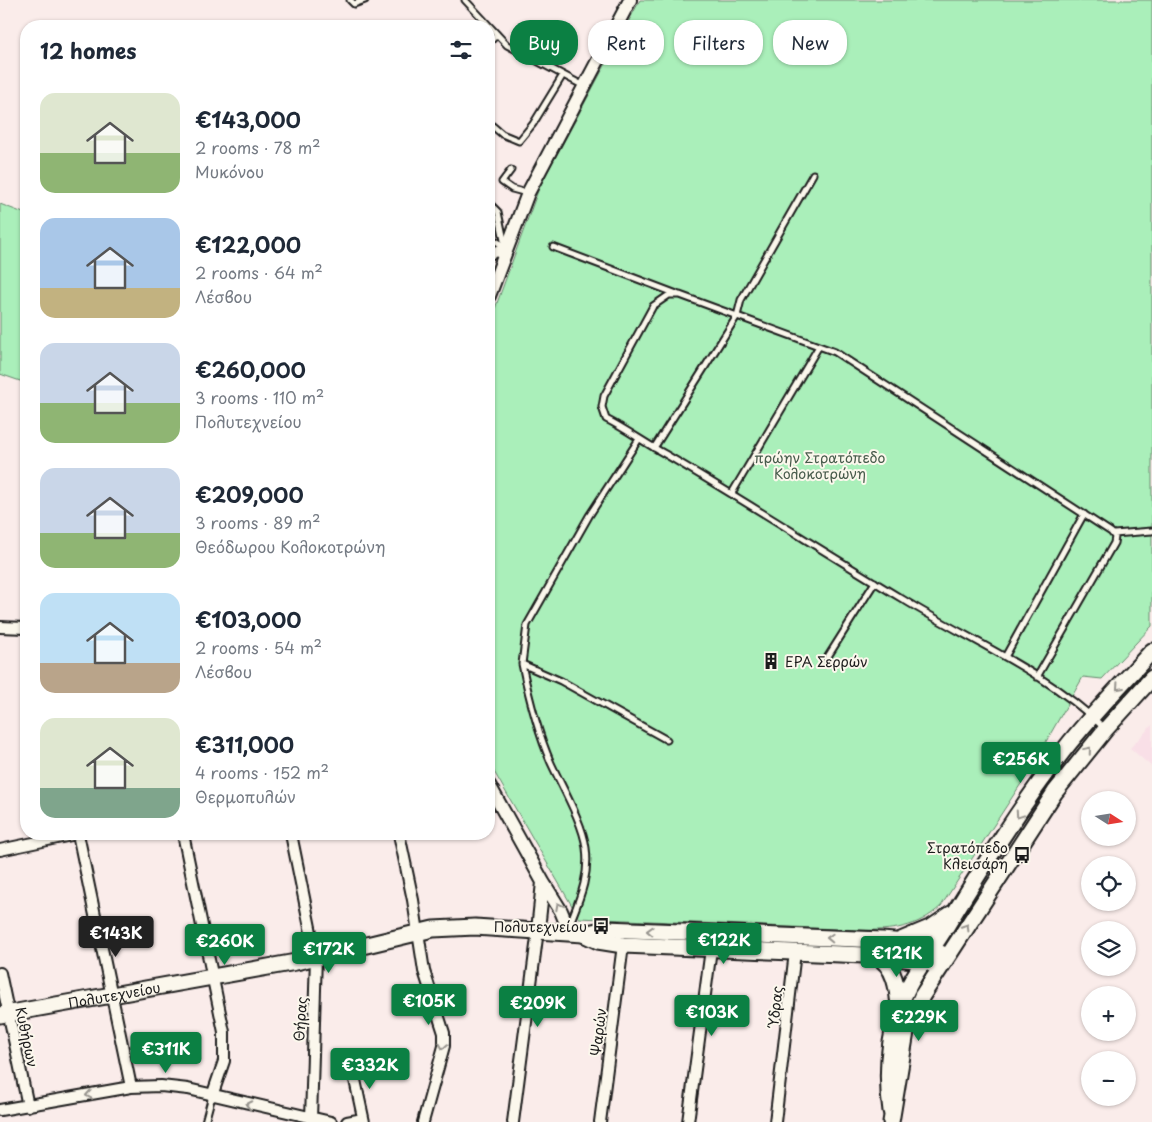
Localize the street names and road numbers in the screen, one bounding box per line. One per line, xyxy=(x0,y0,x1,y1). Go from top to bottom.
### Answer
street label: Πολυτεχνείου xyxy=(66,976,162,1013)
street label: Ύδρας xyxy=(762,985,788,1030)
street label: Θήρας xyxy=(288,996,312,1042)
street label: Κυθήρων xyxy=(10,1005,44,1069)
street label: Ψαρών xyxy=(585,1007,611,1057)

